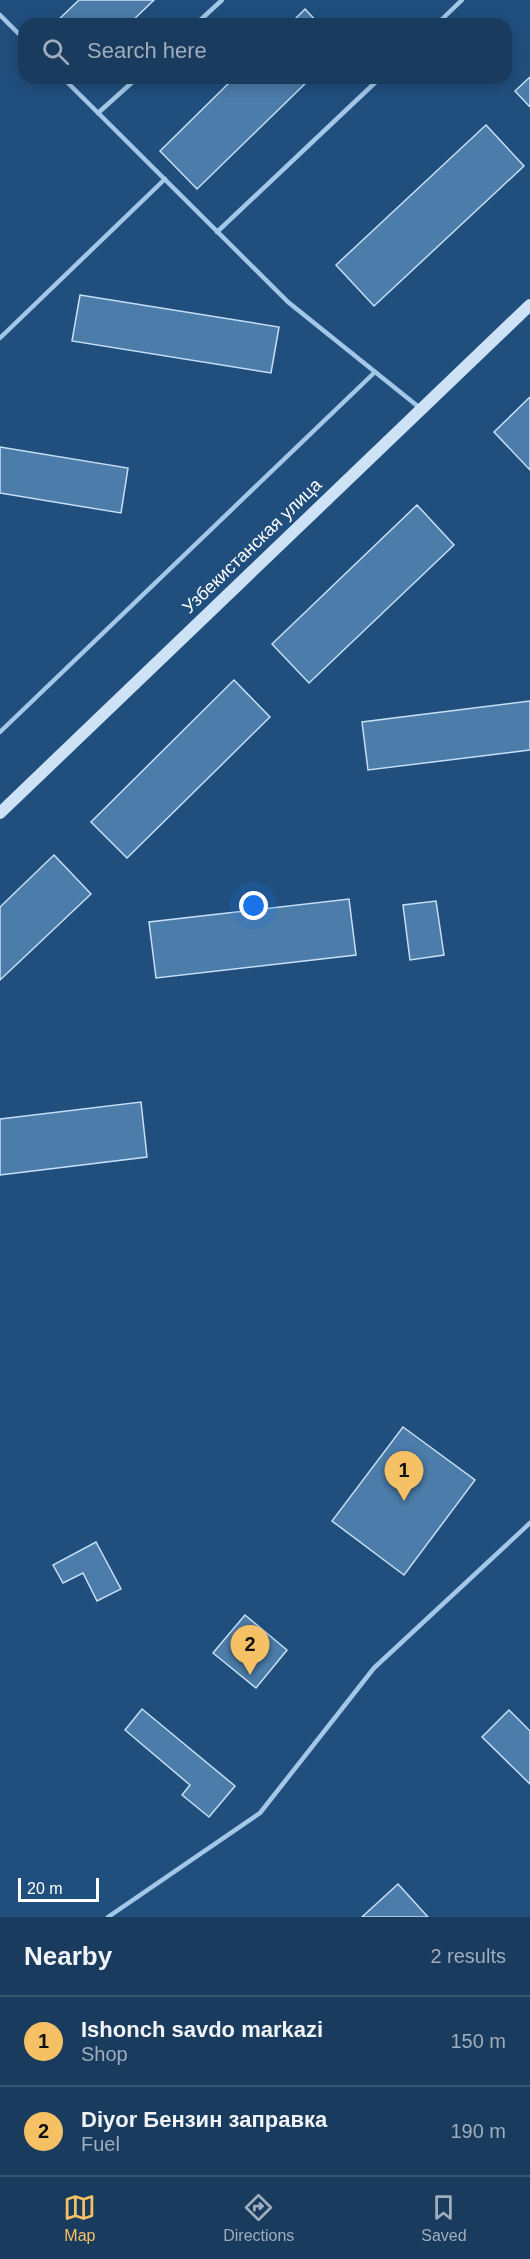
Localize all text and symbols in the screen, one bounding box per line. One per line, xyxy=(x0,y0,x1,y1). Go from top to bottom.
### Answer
search box xyxy=(18,18,512,84)
icon: search xyxy=(39,35,72,68)
text: Search here xyxy=(87,38,207,63)
street label: Узбекистанская улица xyxy=(179,474,326,617)
your location xyxy=(239,891,268,920)
pin: 1 xyxy=(384,1452,424,1501)
pin: 2 xyxy=(230,1626,270,1675)
scale bar xyxy=(18,1875,99,1902)
text: 20 m xyxy=(27,1880,63,1897)
text: Nearby xyxy=(24,1941,112,1971)
text: 2 results xyxy=(430,1945,506,1967)
text: Ishonch savdo markazi xyxy=(81,2017,323,2042)
text: 1 xyxy=(38,2030,49,2052)
text: 150 m xyxy=(450,2030,506,2052)
text: Shop xyxy=(81,2043,128,2065)
text: Diyor Бензин заправка xyxy=(81,2107,327,2132)
text: 2 xyxy=(38,2120,49,2142)
text: 190 m xyxy=(450,2120,506,2142)
text: Fuel xyxy=(81,2133,120,2155)
tab: Map xyxy=(63,2191,96,2245)
tab: Directions xyxy=(223,2191,294,2245)
tab: Saved xyxy=(421,2191,467,2245)

